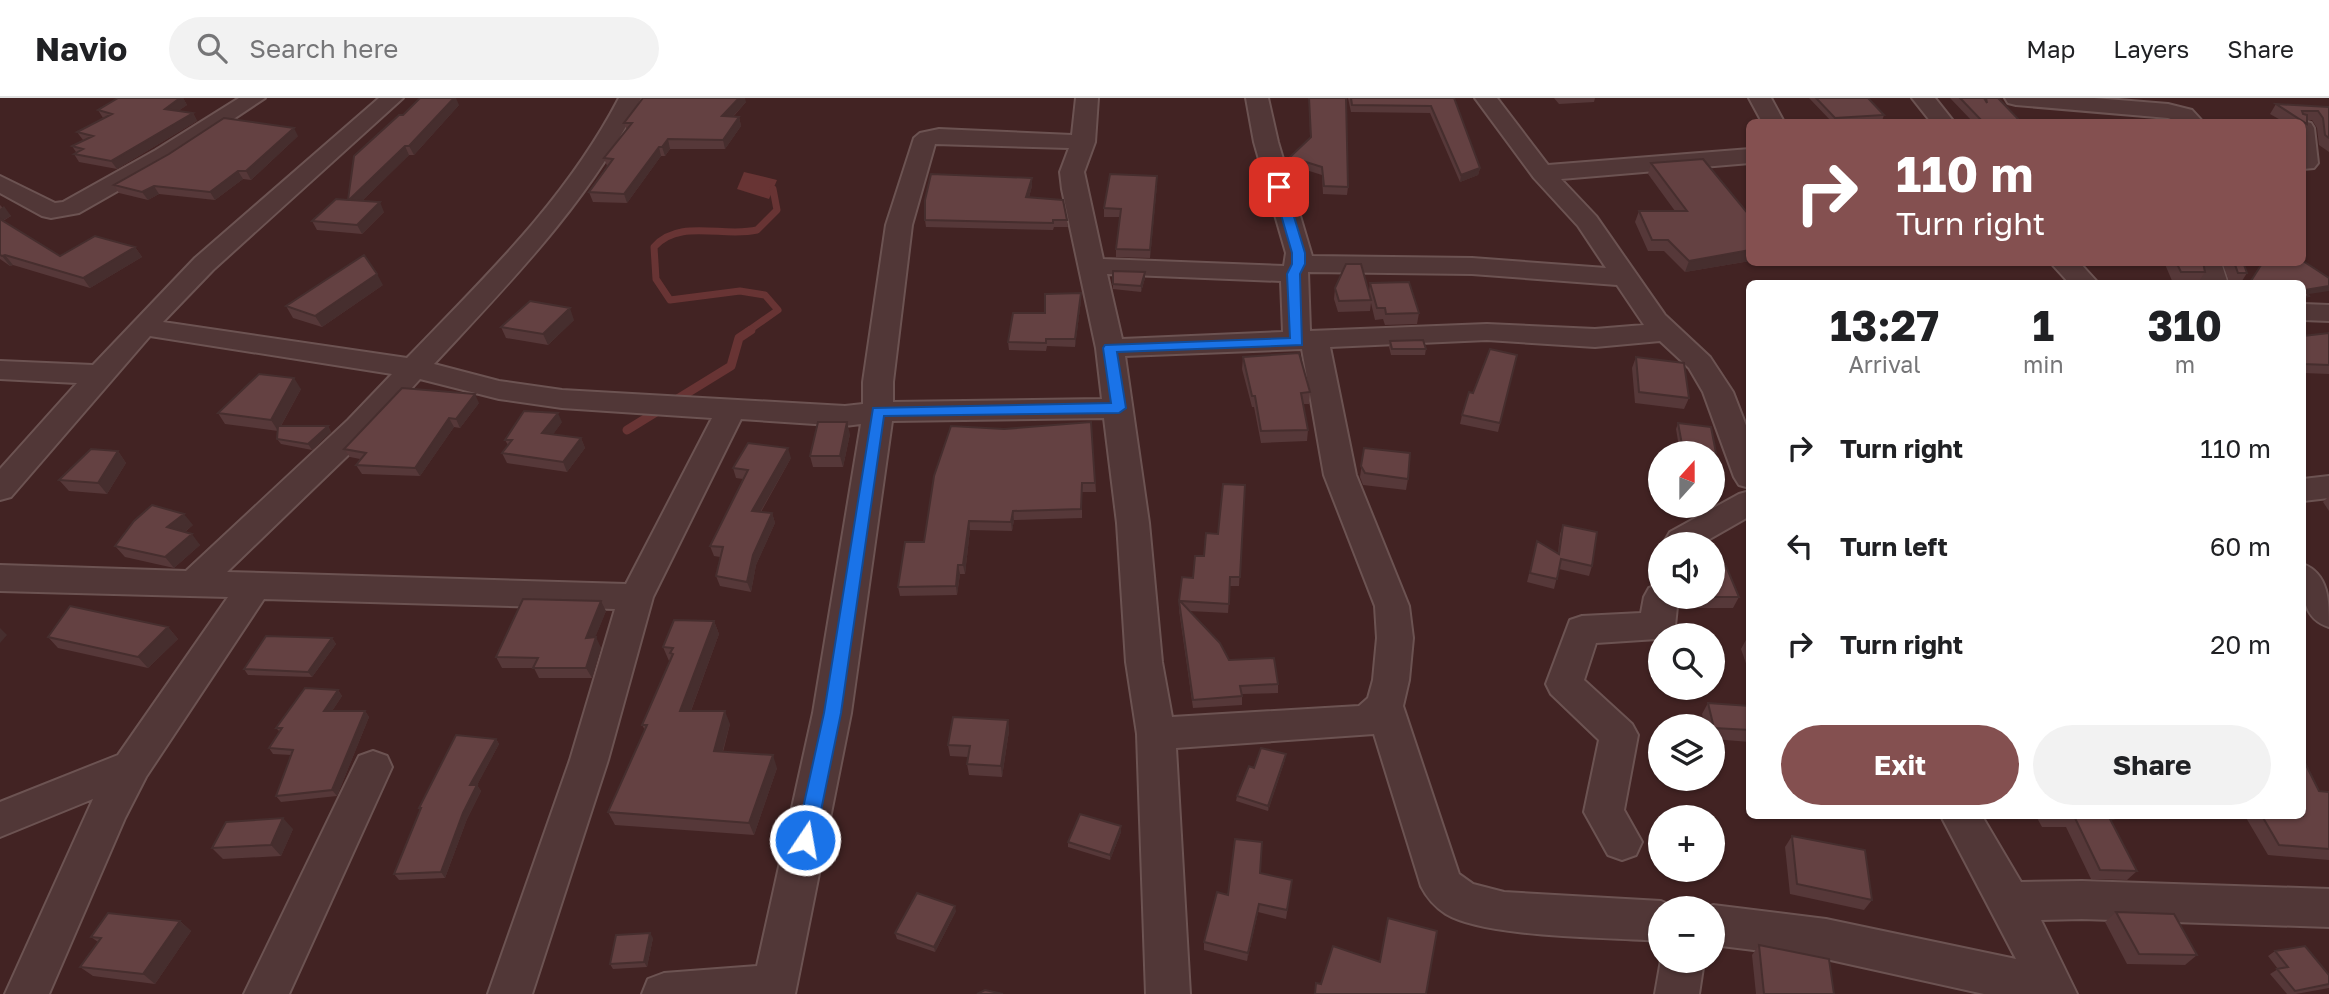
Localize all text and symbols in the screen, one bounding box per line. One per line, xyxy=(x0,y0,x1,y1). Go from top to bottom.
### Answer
search box xyxy=(169,17,659,80)
text: Navio xyxy=(35,29,127,68)
icon: search xyxy=(193,29,231,67)
text: Search here xyxy=(249,33,398,64)
text: Map xyxy=(2026,34,2075,63)
text: Layers xyxy=(2113,34,2189,63)
text: Share xyxy=(2227,34,2294,63)
text: 110 m xyxy=(1896,144,2033,203)
icon: right xyxy=(1781,147,1872,238)
pin xyxy=(1249,157,1309,217)
icon: arrive xyxy=(1260,168,1298,206)
text: Turn right xyxy=(1896,204,2045,242)
text: 13:27 xyxy=(1830,300,1939,350)
text: 1 xyxy=(2033,300,2054,350)
text: 310 xyxy=(2148,300,2222,350)
text: Arrival xyxy=(1848,350,1921,378)
text: min xyxy=(2023,350,2064,378)
text: m xyxy=(2175,350,2195,378)
icon: right xyxy=(1781,429,1819,467)
text: Turn right xyxy=(1840,433,1963,464)
text: 110 m xyxy=(2200,433,2271,464)
north arrow xyxy=(1648,441,1726,518)
map controls xyxy=(1648,441,1725,973)
icon: left xyxy=(1781,527,1819,565)
text: Turn left xyxy=(1840,531,1948,562)
text: 60 m xyxy=(2210,531,2271,562)
button: sound xyxy=(1648,532,1725,609)
button: search xyxy=(1648,623,1725,700)
icon: right xyxy=(1781,625,1819,663)
text: Turn right xyxy=(1840,629,1963,660)
text: 20 m xyxy=(2210,629,2271,660)
button: layers xyxy=(1648,714,1725,791)
button: Exit xyxy=(1781,725,2019,805)
button: Share xyxy=(2033,725,2271,805)
position arrow xyxy=(768,803,842,877)
button: + xyxy=(1648,805,1725,882)
button: − xyxy=(1648,896,1725,973)

